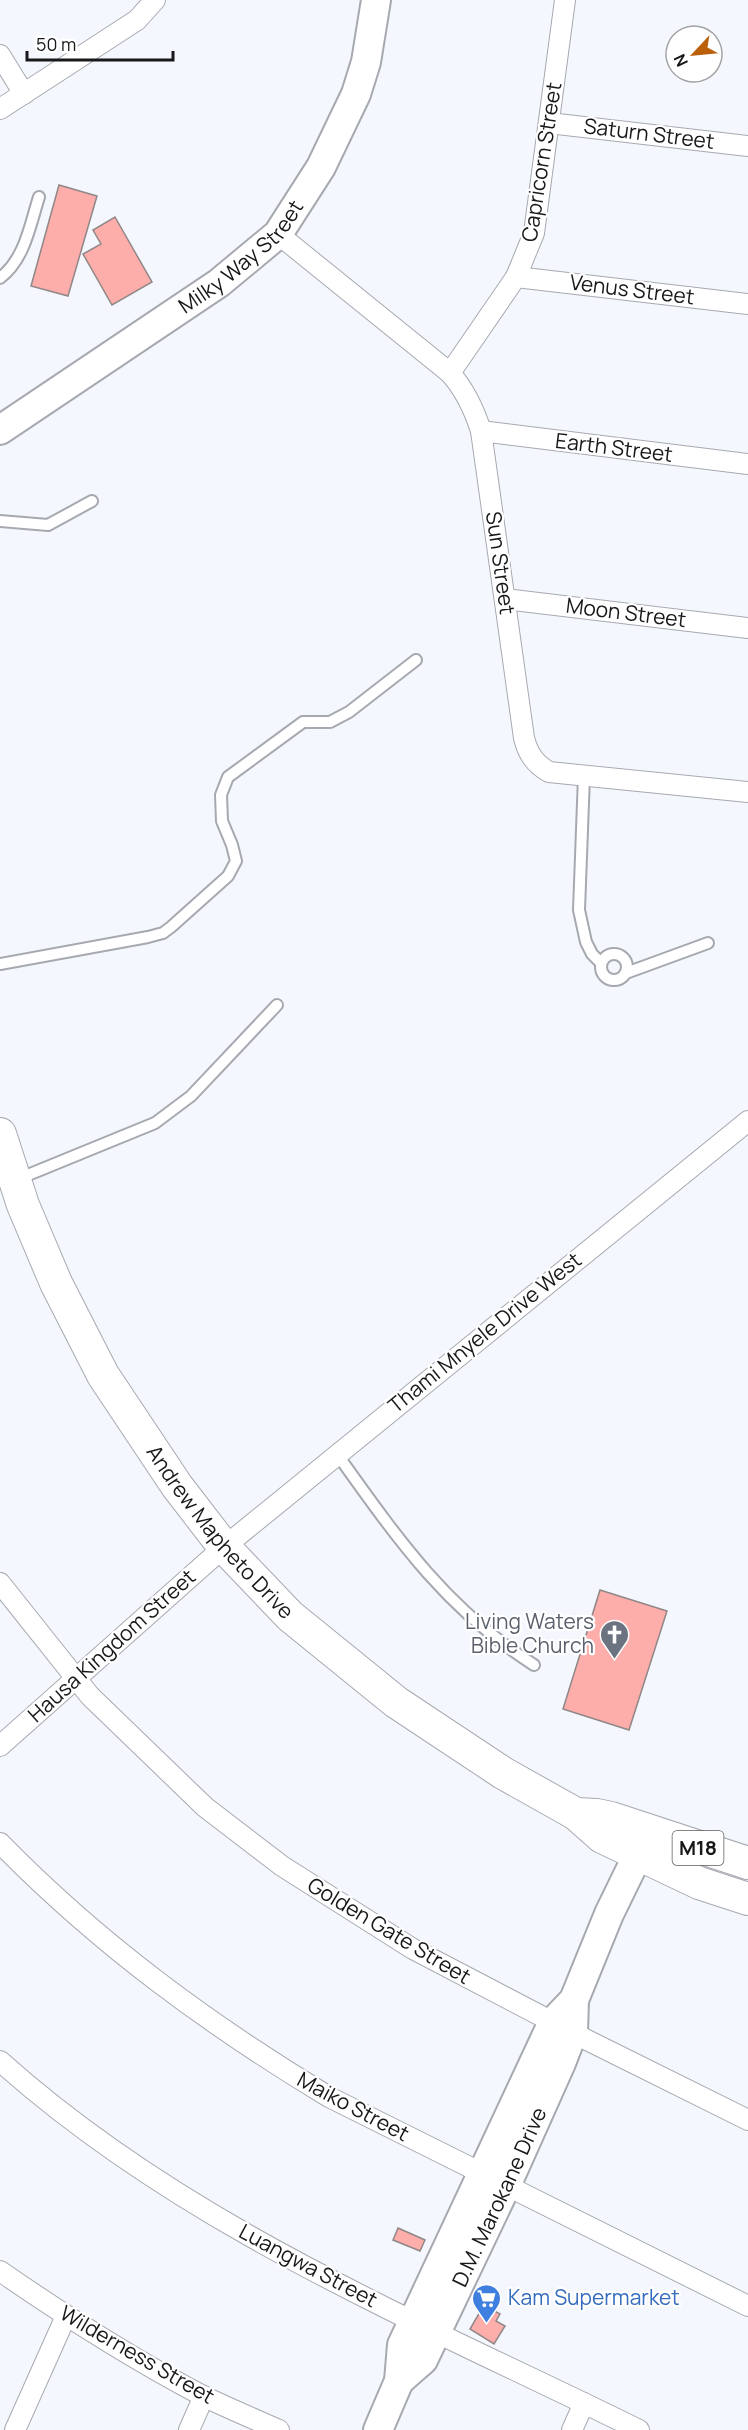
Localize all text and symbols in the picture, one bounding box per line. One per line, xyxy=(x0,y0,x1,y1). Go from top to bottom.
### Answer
scale bar xyxy=(27,24,172,62)
north arrow xyxy=(664,24,724,84)
text: 50 m xyxy=(36,32,76,56)
text: N xyxy=(668,51,693,71)
street label: Capricorn Street xyxy=(515,80,567,244)
street label: Saturn Street xyxy=(582,111,716,155)
street label: Milky Way Street xyxy=(173,194,309,319)
street label: Venus Street xyxy=(568,267,696,311)
street label: Earth Street xyxy=(554,426,674,468)
street label: Sun Street xyxy=(480,510,522,616)
street label: Moon Street xyxy=(564,591,688,633)
street label: Thami Mnyele Drive West xyxy=(382,1246,587,1419)
street label: Andrew Mapheto Drive xyxy=(141,1439,300,1625)
street label: Hausa Kingdom Street xyxy=(22,1563,201,1728)
place label: Living Waters Bible Church xyxy=(465,1607,594,1659)
church icon: Living Waters Bible Church xyxy=(599,1618,631,1660)
road number: M18 xyxy=(672,1831,724,1865)
street label: Golden Gate Street xyxy=(303,1870,476,1990)
street label: Maiko Street xyxy=(293,2065,414,2147)
street label: D.M. Marokane Drive xyxy=(445,2103,552,2291)
street label: Luangwa Street xyxy=(234,2217,382,2313)
supermarket icon: Kam Supermarket xyxy=(471,2282,503,2324)
place label: Kam Supermarket xyxy=(508,2283,680,2311)
street label: Wilderness Street xyxy=(55,2299,220,2410)

